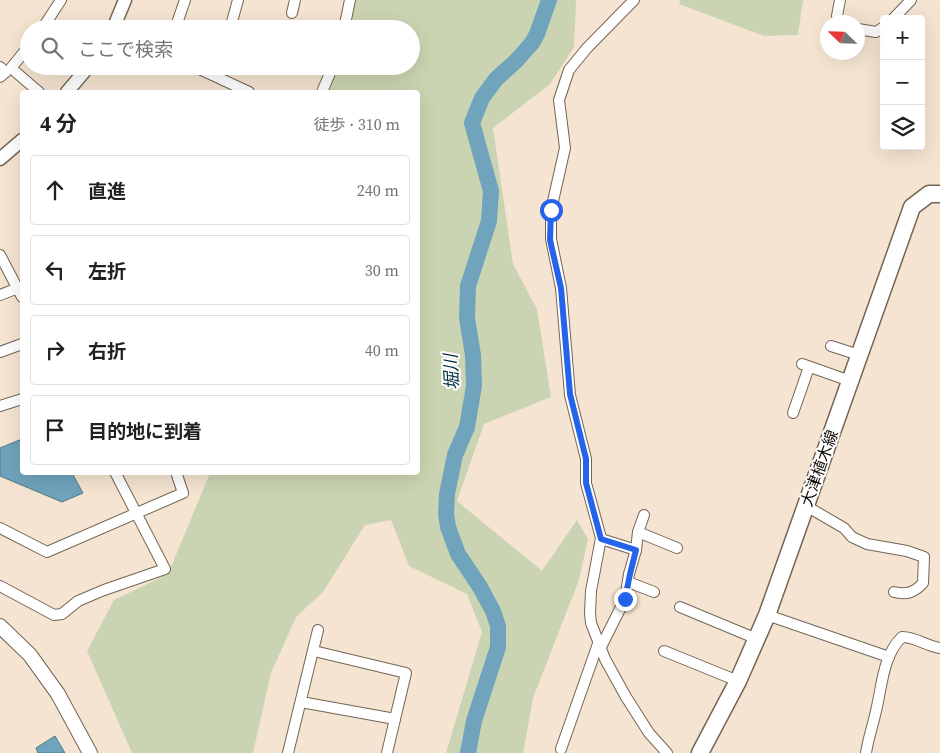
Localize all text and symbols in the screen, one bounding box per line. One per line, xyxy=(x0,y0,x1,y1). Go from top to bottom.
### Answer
north arrow xyxy=(820,15,865,60)
map controls xyxy=(880,15,925,150)
button: + xyxy=(880,15,925,60)
search box xyxy=(20,20,420,75)
icon: search xyxy=(38,34,66,62)
text: ここで検索 xyxy=(78,36,173,62)
button: − xyxy=(880,60,925,105)
button: layers xyxy=(880,105,925,150)
text: 4 分 xyxy=(40,109,77,138)
text: 徒歩 · 310 m xyxy=(314,113,400,135)
icon: ahead xyxy=(41,176,69,204)
text: 直進 xyxy=(88,178,126,204)
text: 240 m xyxy=(357,179,399,201)
route start xyxy=(540,199,563,222)
icon: left xyxy=(41,256,69,284)
text: 左折 xyxy=(88,258,126,284)
text: 30 m xyxy=(365,259,399,281)
icon: right xyxy=(41,336,69,364)
text: 右折 xyxy=(88,338,126,364)
text: 40 m xyxy=(365,339,399,361)
water label: 堀川 xyxy=(437,351,464,391)
icon: arrive xyxy=(41,416,69,444)
text: 目的地に到着 xyxy=(88,418,202,444)
street label: 大津植木線 xyxy=(795,427,843,509)
route end xyxy=(614,588,637,611)

